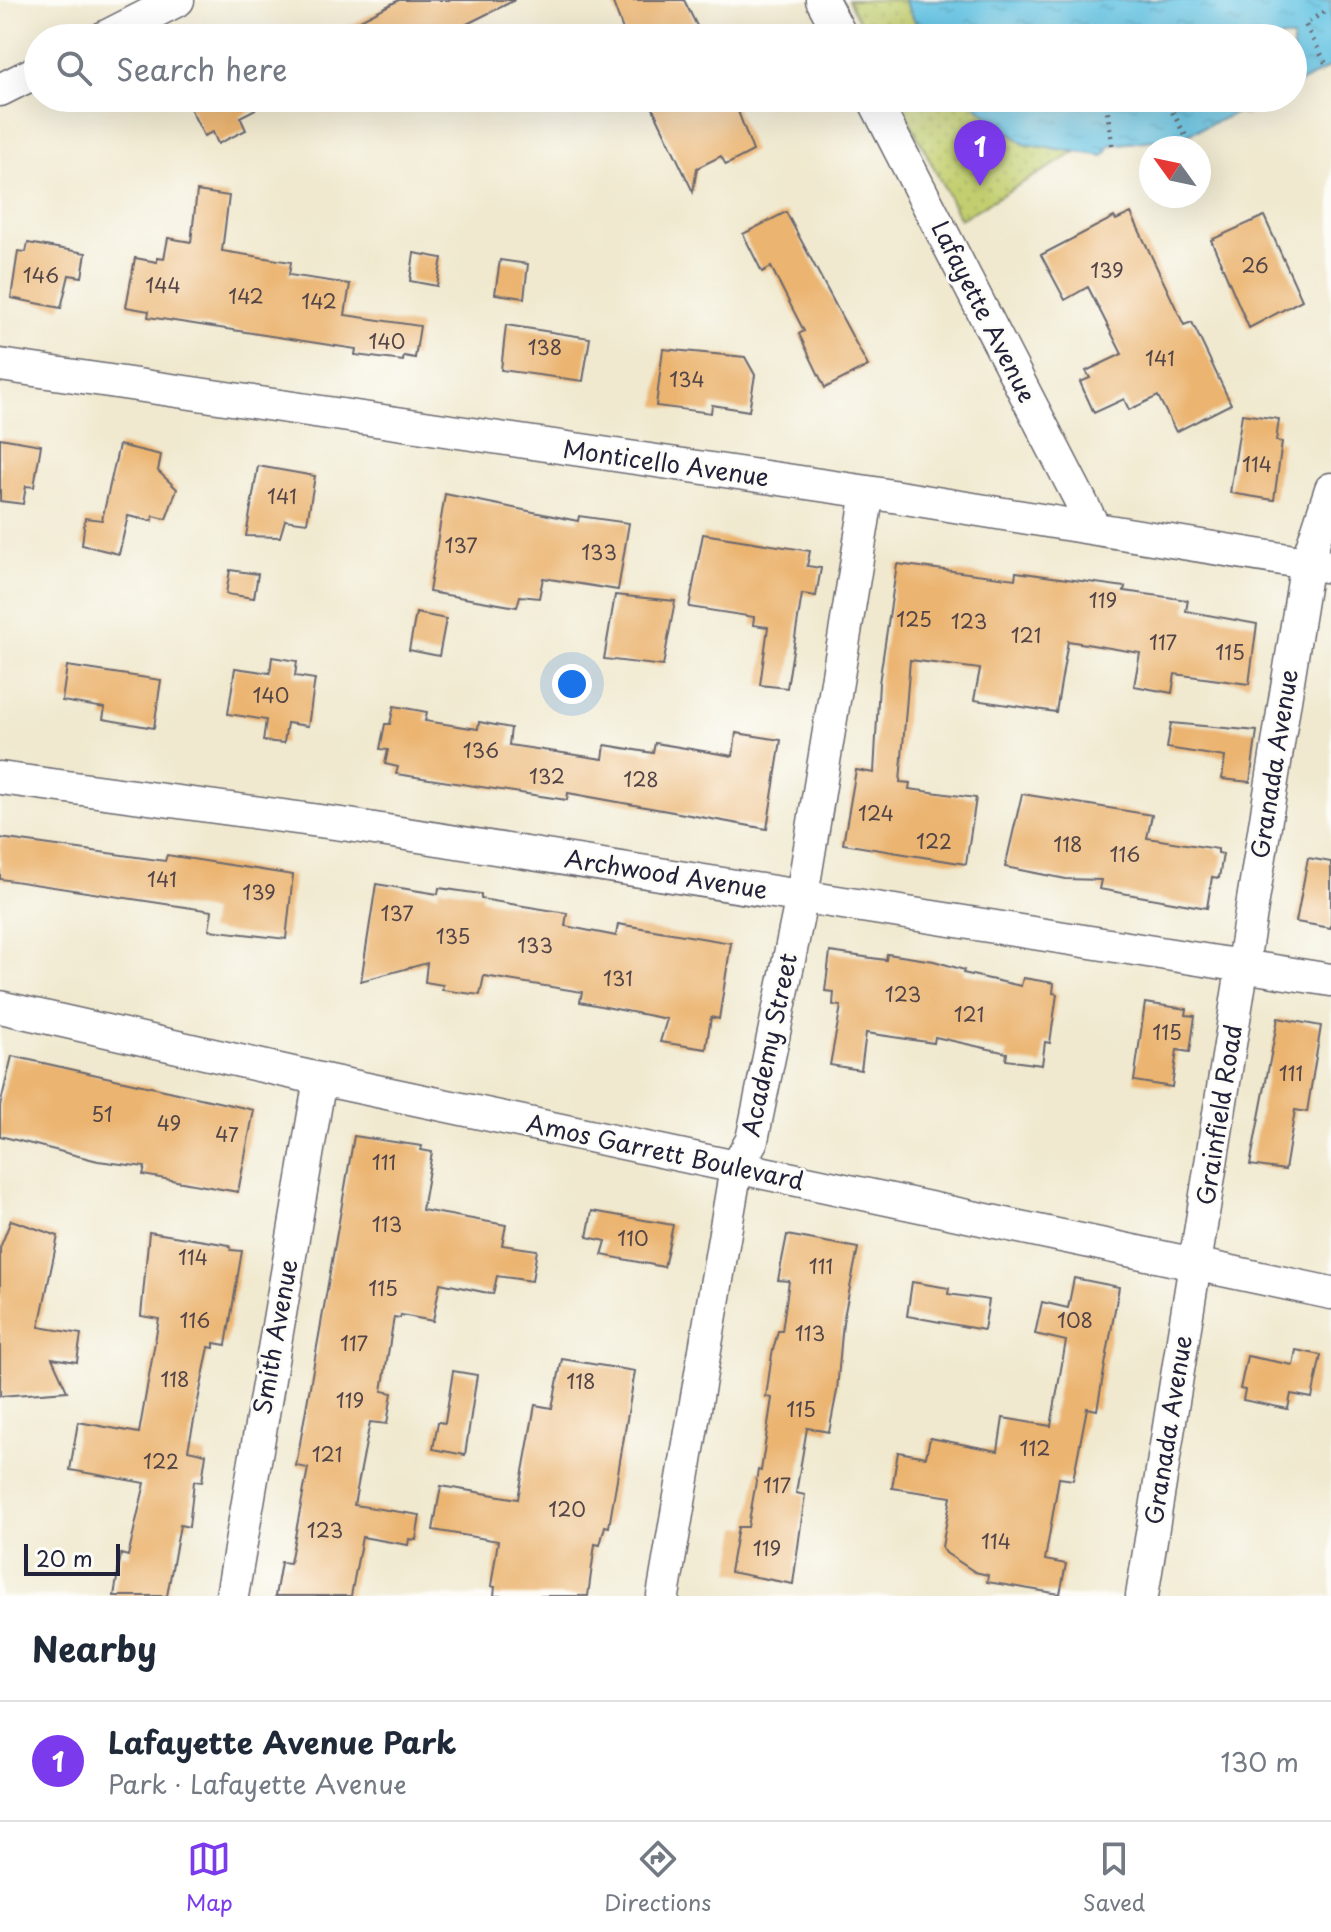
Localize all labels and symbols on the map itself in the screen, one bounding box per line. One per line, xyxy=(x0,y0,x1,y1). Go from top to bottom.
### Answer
pin: 1 xyxy=(954,120,1006,186)
north arrow xyxy=(1139,136,1211,208)
street label: Lafayette Avenue xyxy=(923,214,1046,408)
house number: 26 xyxy=(1241,250,1269,280)
house number: 139 xyxy=(1090,255,1124,285)
house number: 146 xyxy=(23,260,59,290)
house number: 144 xyxy=(145,270,181,300)
house number: 142 xyxy=(228,281,264,311)
house number: 142 xyxy=(301,286,337,316)
house number: 140 xyxy=(369,326,405,356)
house number: 138 xyxy=(528,332,562,362)
house number: 141 xyxy=(1145,343,1175,373)
house number: 134 xyxy=(669,364,705,394)
street label: Monticello Avenue xyxy=(561,430,772,494)
house number: 114 xyxy=(1242,449,1272,479)
house number: 141 xyxy=(267,481,297,511)
house number: 137 xyxy=(444,530,478,560)
house number: 133 xyxy=(581,537,617,567)
house number: 119 xyxy=(1089,585,1117,615)
house number: 125 xyxy=(896,604,932,634)
house number: 123 xyxy=(951,606,987,636)
house number: 121 xyxy=(1011,620,1041,650)
house number: 117 xyxy=(1149,627,1177,657)
house number: 115 xyxy=(1215,637,1245,667)
your location xyxy=(552,664,592,704)
street label: Granada Avenue xyxy=(1240,666,1306,861)
house number: 140 xyxy=(253,680,289,710)
house number: 136 xyxy=(463,735,499,765)
house number: 132 xyxy=(529,761,565,791)
house number: 128 xyxy=(623,764,659,794)
house number: 124 xyxy=(858,798,894,828)
house number: 122 xyxy=(916,826,952,856)
house number: 118 xyxy=(1053,829,1083,859)
street label: Archwood Avenue xyxy=(562,839,770,907)
house number: 116 xyxy=(1110,839,1140,869)
house number: 141 xyxy=(147,864,177,894)
house number: 139 xyxy=(242,877,276,907)
house number: 137 xyxy=(380,898,414,928)
house number: 135 xyxy=(436,921,470,951)
house number: 133 xyxy=(517,930,553,960)
street label: Academy Street xyxy=(731,949,805,1140)
house number: 131 xyxy=(603,963,633,993)
house number: 123 xyxy=(885,979,921,1009)
house number: 121 xyxy=(954,999,984,1029)
house number: 115 xyxy=(1152,1017,1182,1047)
street label: Grainfield Road xyxy=(1186,1022,1250,1208)
house number: 111 xyxy=(1279,1058,1303,1088)
house number: 51 xyxy=(91,1099,113,1129)
street label: Amos Garrett Boulevard xyxy=(523,1104,808,1198)
house number: 49 xyxy=(157,1108,181,1138)
house number: 47 xyxy=(215,1119,239,1149)
house number: 111 xyxy=(372,1147,396,1177)
house number: 113 xyxy=(372,1209,402,1239)
house number: 110 xyxy=(617,1223,649,1253)
house number: 114 xyxy=(178,1242,208,1272)
house number: 111 xyxy=(809,1251,833,1281)
street label: Smith Avenue xyxy=(243,1256,305,1417)
house number: 115 xyxy=(368,1273,398,1303)
house number: 116 xyxy=(180,1305,210,1335)
house number: 108 xyxy=(1057,1305,1093,1335)
house number: 113 xyxy=(795,1318,825,1348)
house number: 117 xyxy=(340,1328,368,1358)
street label: Granada Avenue xyxy=(1134,1332,1200,1527)
house number: 118 xyxy=(160,1364,190,1394)
house number: 118 xyxy=(566,1366,596,1396)
house number: 119 xyxy=(336,1385,364,1415)
house number: 115 xyxy=(786,1394,816,1424)
house number: 112 xyxy=(1020,1433,1050,1463)
house number: 121 xyxy=(312,1439,342,1469)
house number: 122 xyxy=(143,1446,179,1476)
house number: 117 xyxy=(763,1470,791,1500)
house number: 120 xyxy=(548,1494,586,1524)
house number: 123 xyxy=(307,1515,343,1545)
house number: 114 xyxy=(981,1526,1011,1556)
house number: 119 xyxy=(753,1533,781,1563)
scale bar xyxy=(24,1540,120,1576)

